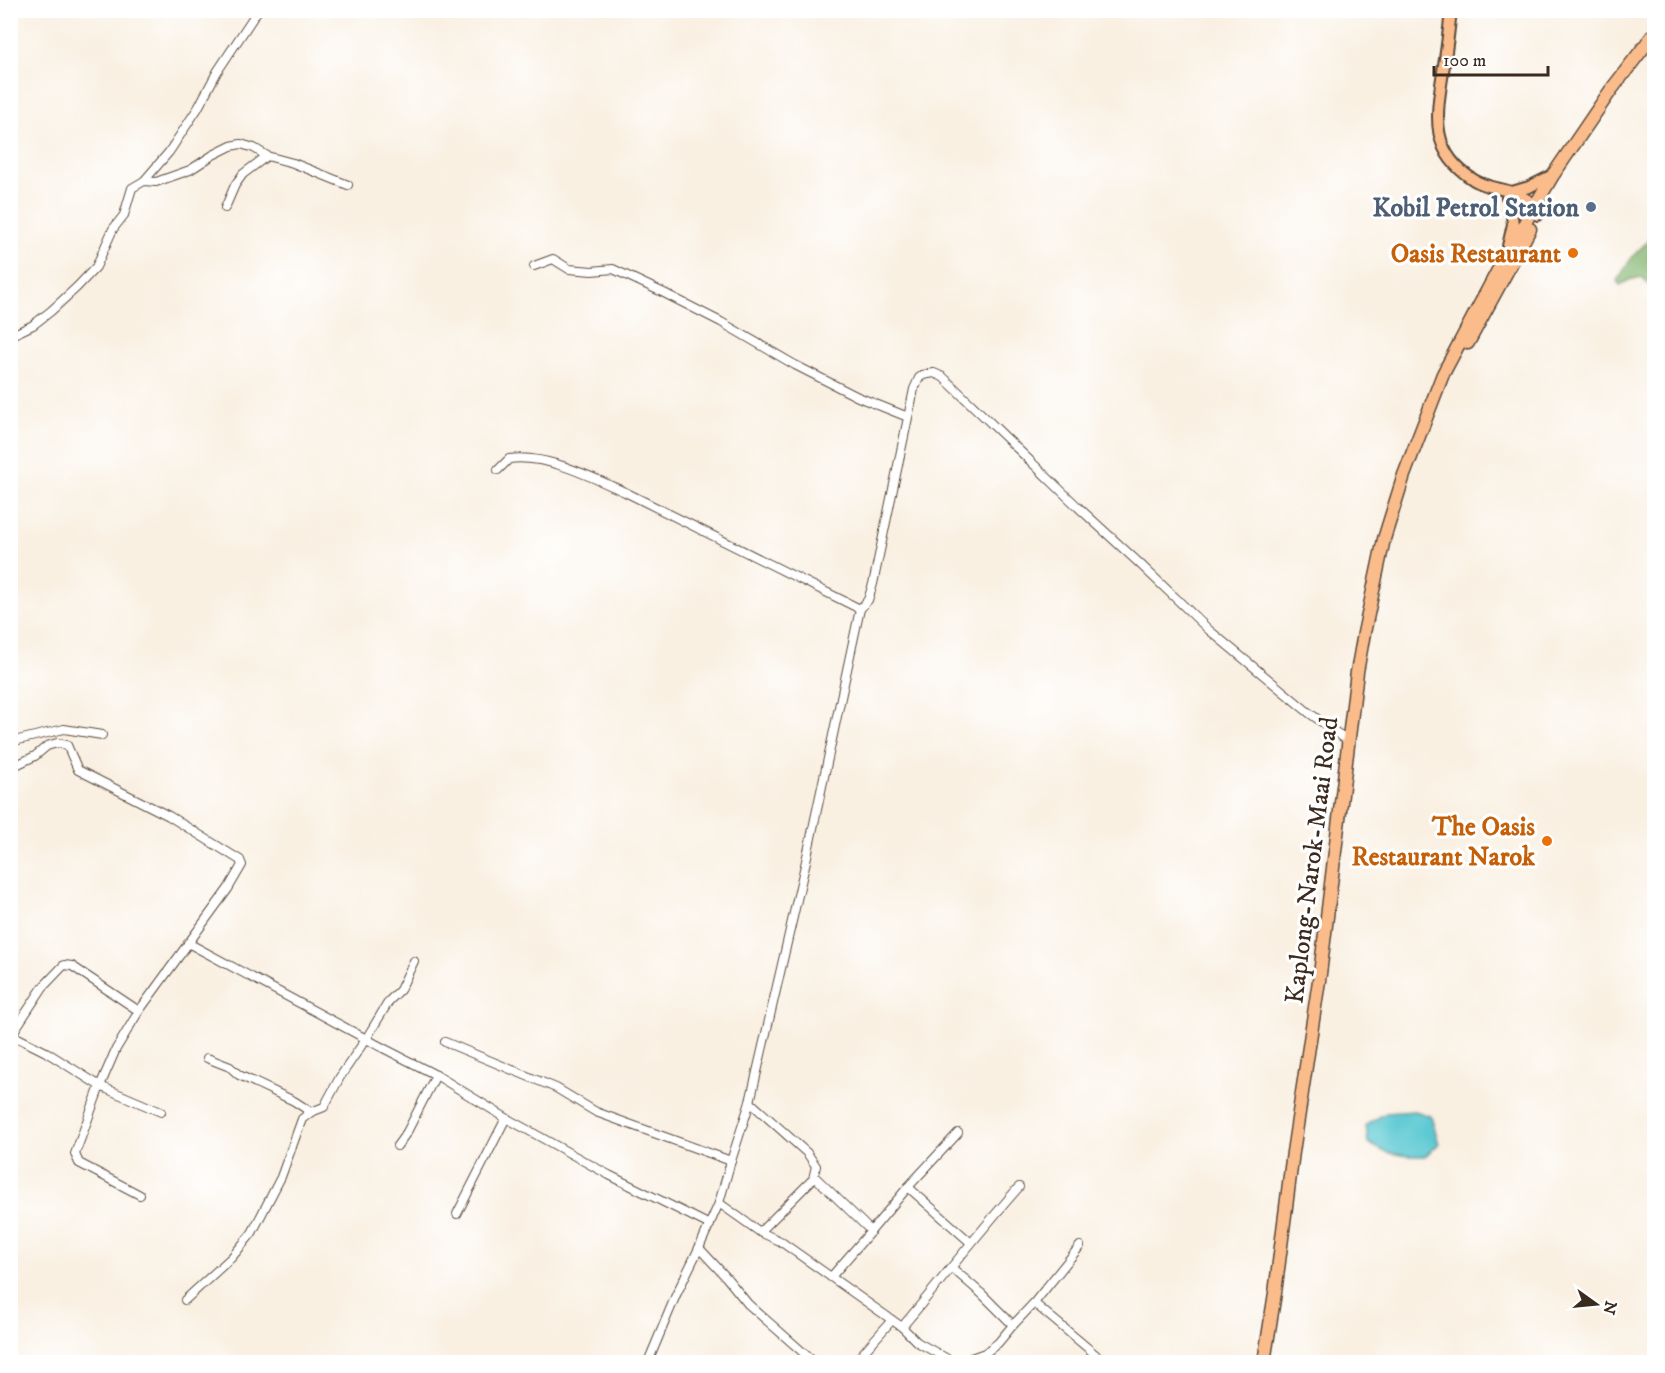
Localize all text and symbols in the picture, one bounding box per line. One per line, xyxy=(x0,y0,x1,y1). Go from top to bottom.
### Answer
scale bar xyxy=(1434,39,1548,77)
text: 100 m xyxy=(1443,50,1486,72)
place label: Kobil Petrol Station xyxy=(1372,192,1579,225)
marker: Kobil Petrol Station xyxy=(1584,200,1598,214)
place label: Oasis Restaurant xyxy=(1391,238,1562,271)
marker: Oasis Restaurant xyxy=(1566,246,1580,260)
street label: Kaplong-Narok-Maai Road xyxy=(1279,715,1346,1006)
place label: The Oasis Restaurant Narok xyxy=(1352,811,1536,874)
marker: The Oasis Restaurant Narok xyxy=(1540,834,1554,848)
north arrow xyxy=(1566,1274,1626,1334)
text: N xyxy=(1598,1299,1621,1317)

